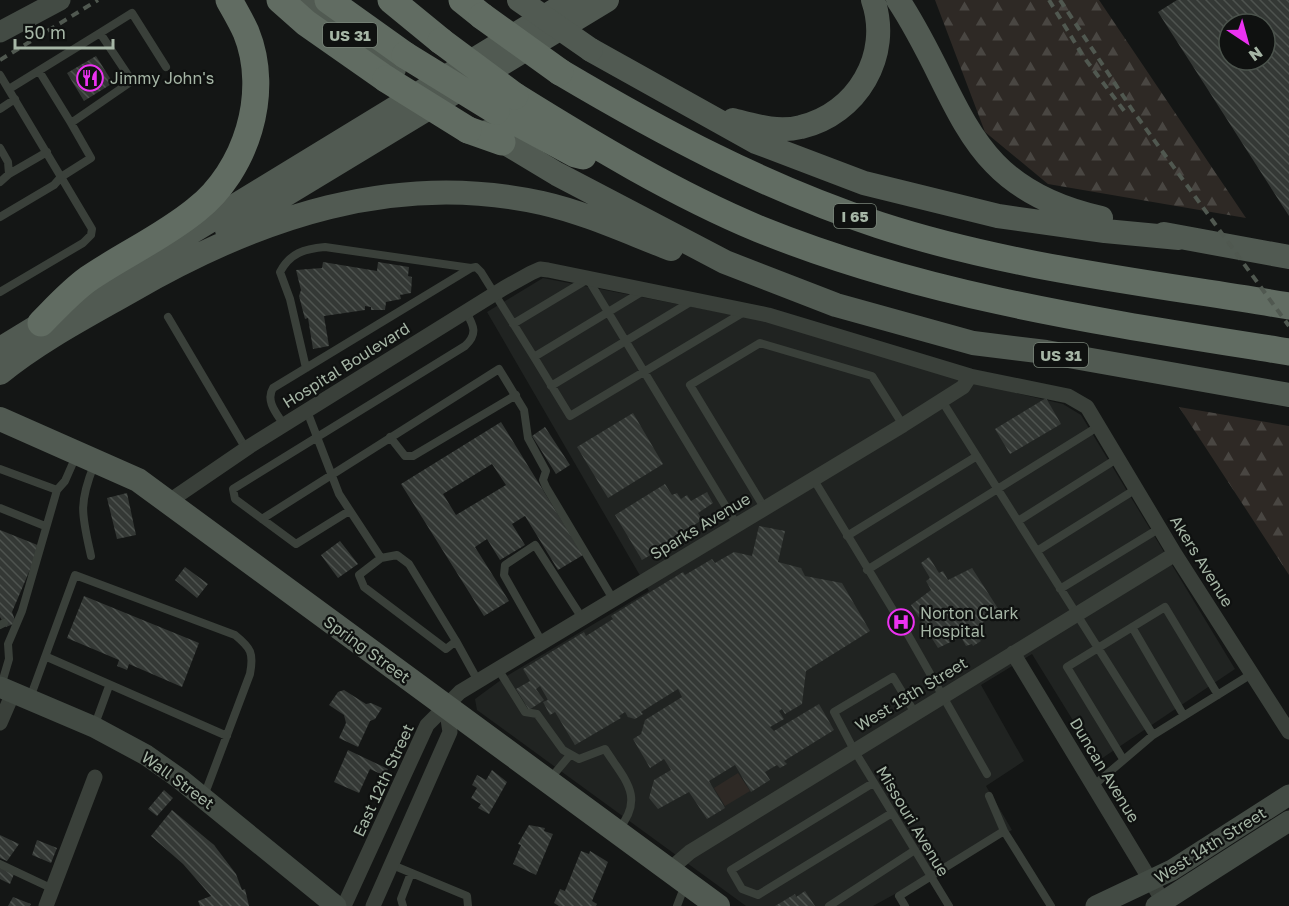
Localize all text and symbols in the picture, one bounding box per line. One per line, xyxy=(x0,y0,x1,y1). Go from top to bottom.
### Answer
scale bar xyxy=(15,12,112,50)
north arrow xyxy=(1217,12,1277,72)
text: 50 m xyxy=(24,21,66,43)
road number: US 31 xyxy=(323,23,377,47)
text: N xyxy=(1245,42,1267,66)
restaurant icon: Jimmy John's xyxy=(75,63,105,93)
place label: Jimmy John's xyxy=(110,68,214,88)
road number: I 65 xyxy=(834,204,876,228)
street label: Hospital Boulevard xyxy=(279,318,413,412)
road number: US 31 xyxy=(1034,343,1088,367)
street label: Sparks Avenue xyxy=(646,488,754,564)
street label: Akers Avenue xyxy=(1166,512,1238,610)
place label: Norton Clark Hospital xyxy=(920,603,1018,641)
hospital icon: Norton Clark Hospital xyxy=(886,607,916,637)
street label: Spring Street xyxy=(320,611,414,687)
street label: West 13th Street xyxy=(851,653,971,735)
street label: Duncan Avenue xyxy=(1066,714,1144,826)
street label: East 12th Street xyxy=(348,720,418,840)
street label: Wall Street xyxy=(138,747,218,813)
street label: Missouri Avenue xyxy=(872,762,954,880)
street label: West 14th Street xyxy=(1150,803,1270,887)

